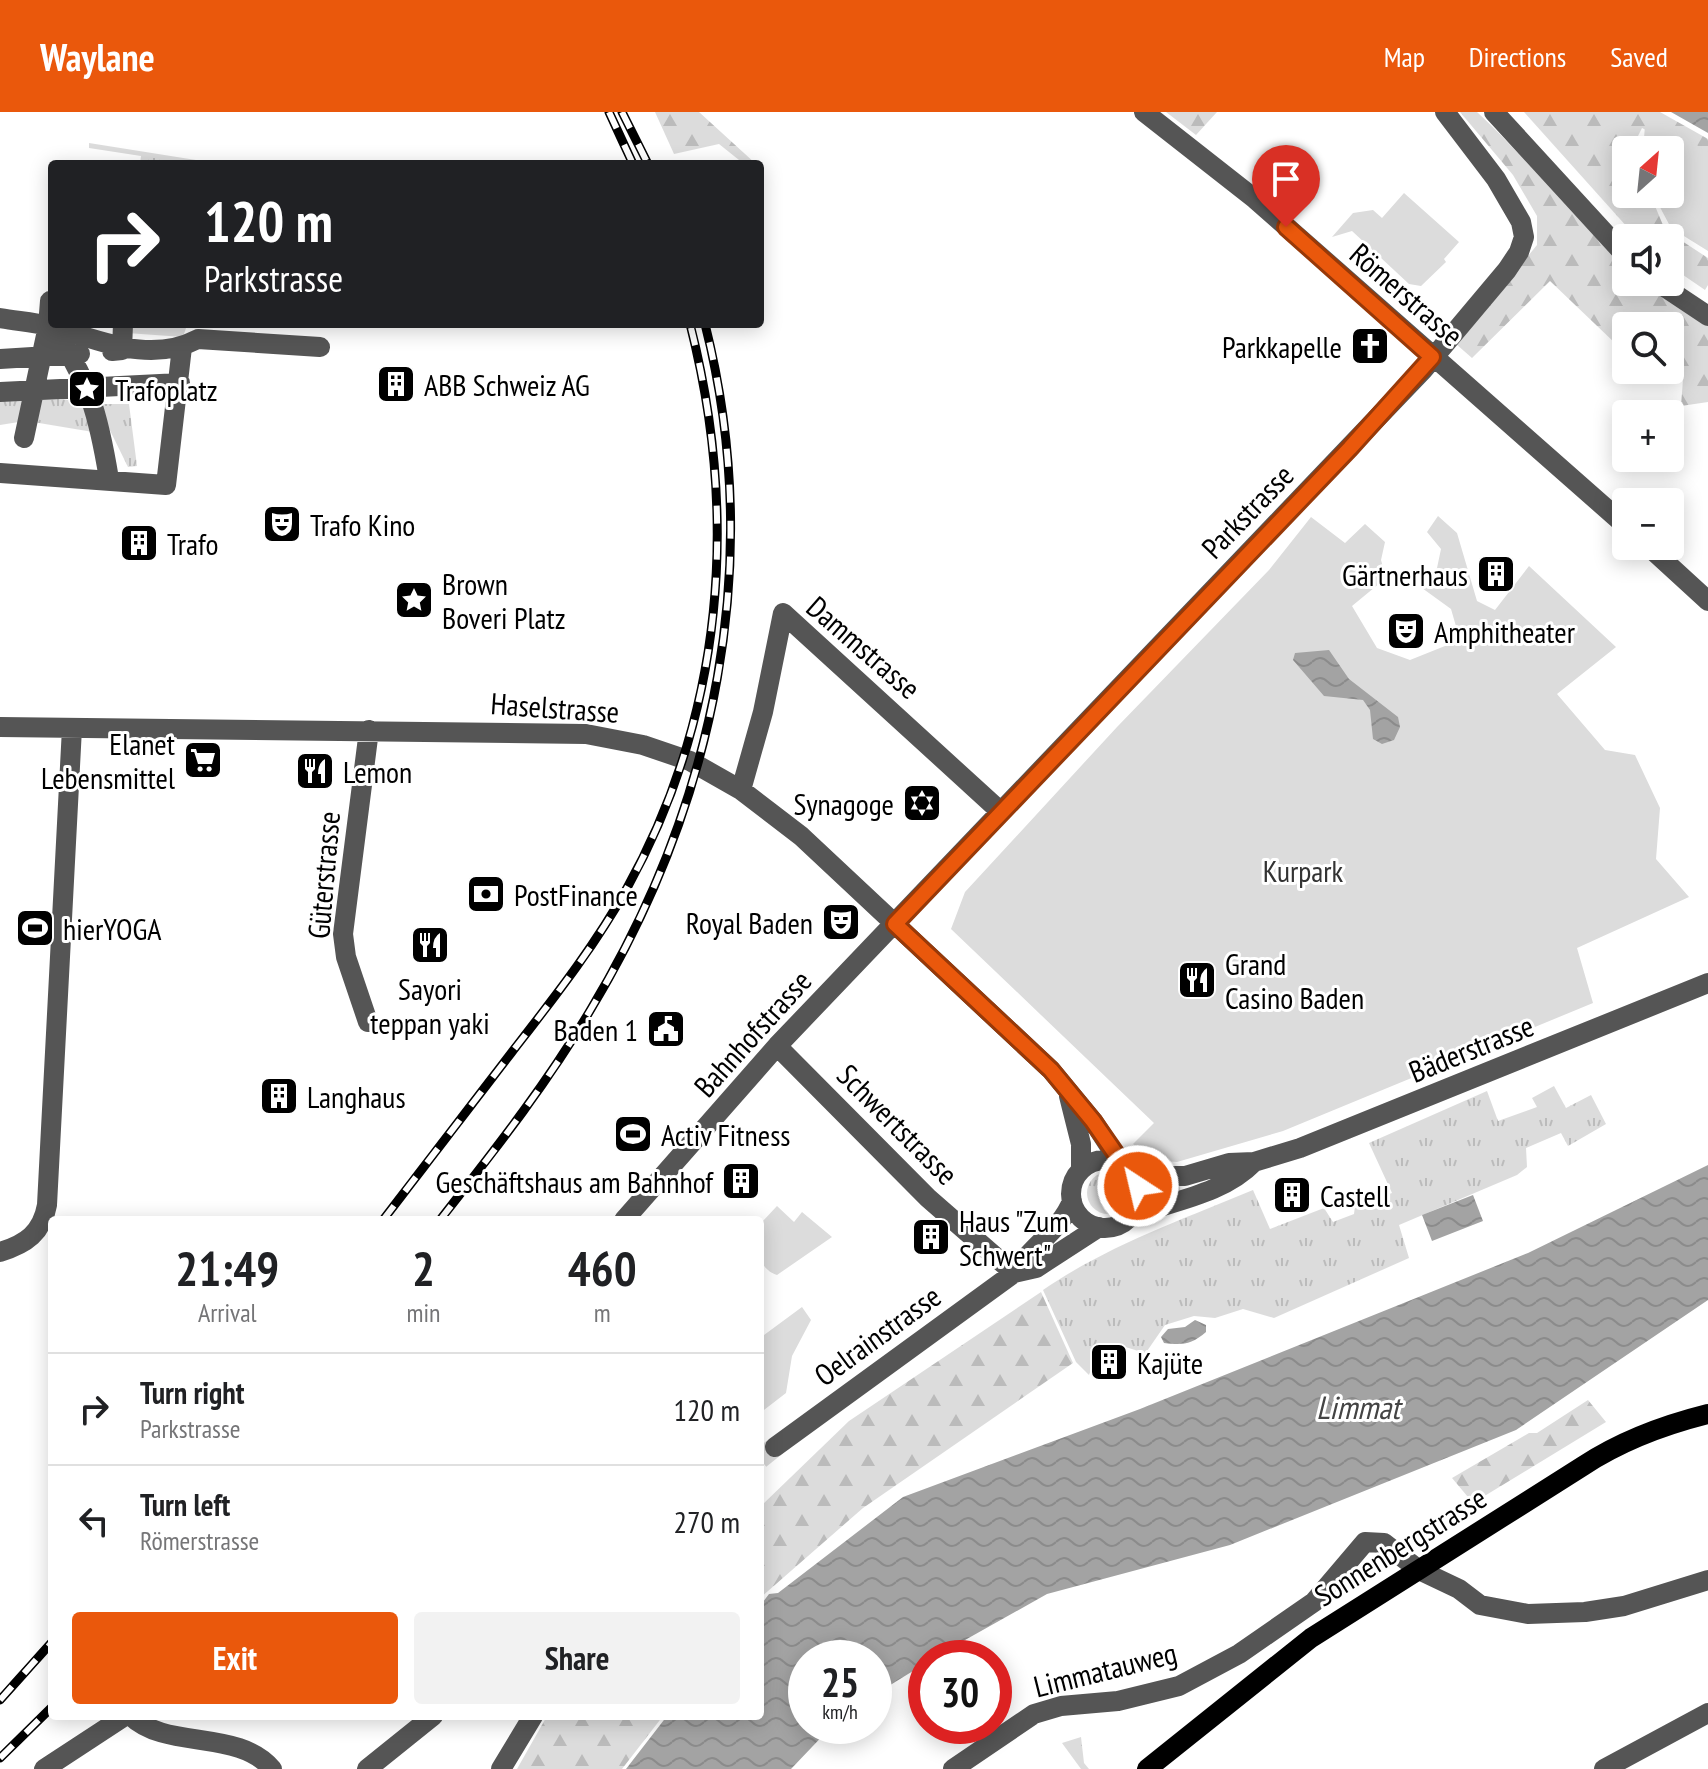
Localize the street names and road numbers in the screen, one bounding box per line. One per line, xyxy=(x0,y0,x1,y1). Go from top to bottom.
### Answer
street label: Römerstrasse xyxy=(1342,234,1472,354)
street label: Parkstrasse xyxy=(1193,456,1301,566)
street label: Dammstrasse xyxy=(799,587,929,707)
street label: Haselstrasse xyxy=(489,683,621,731)
street label: Güterstrasse xyxy=(298,810,348,940)
street label: Bahnhofstrasse xyxy=(685,961,819,1105)
street label: Bäderstrasse xyxy=(1403,1005,1539,1091)
street label: Schwertstrasse xyxy=(829,1055,967,1193)
street label: Oelrainstrasse xyxy=(806,1276,948,1394)
street label: Sonnenbergstrasse xyxy=(1307,1478,1493,1614)
street label: Limmatauweg xyxy=(1030,1632,1180,1706)

